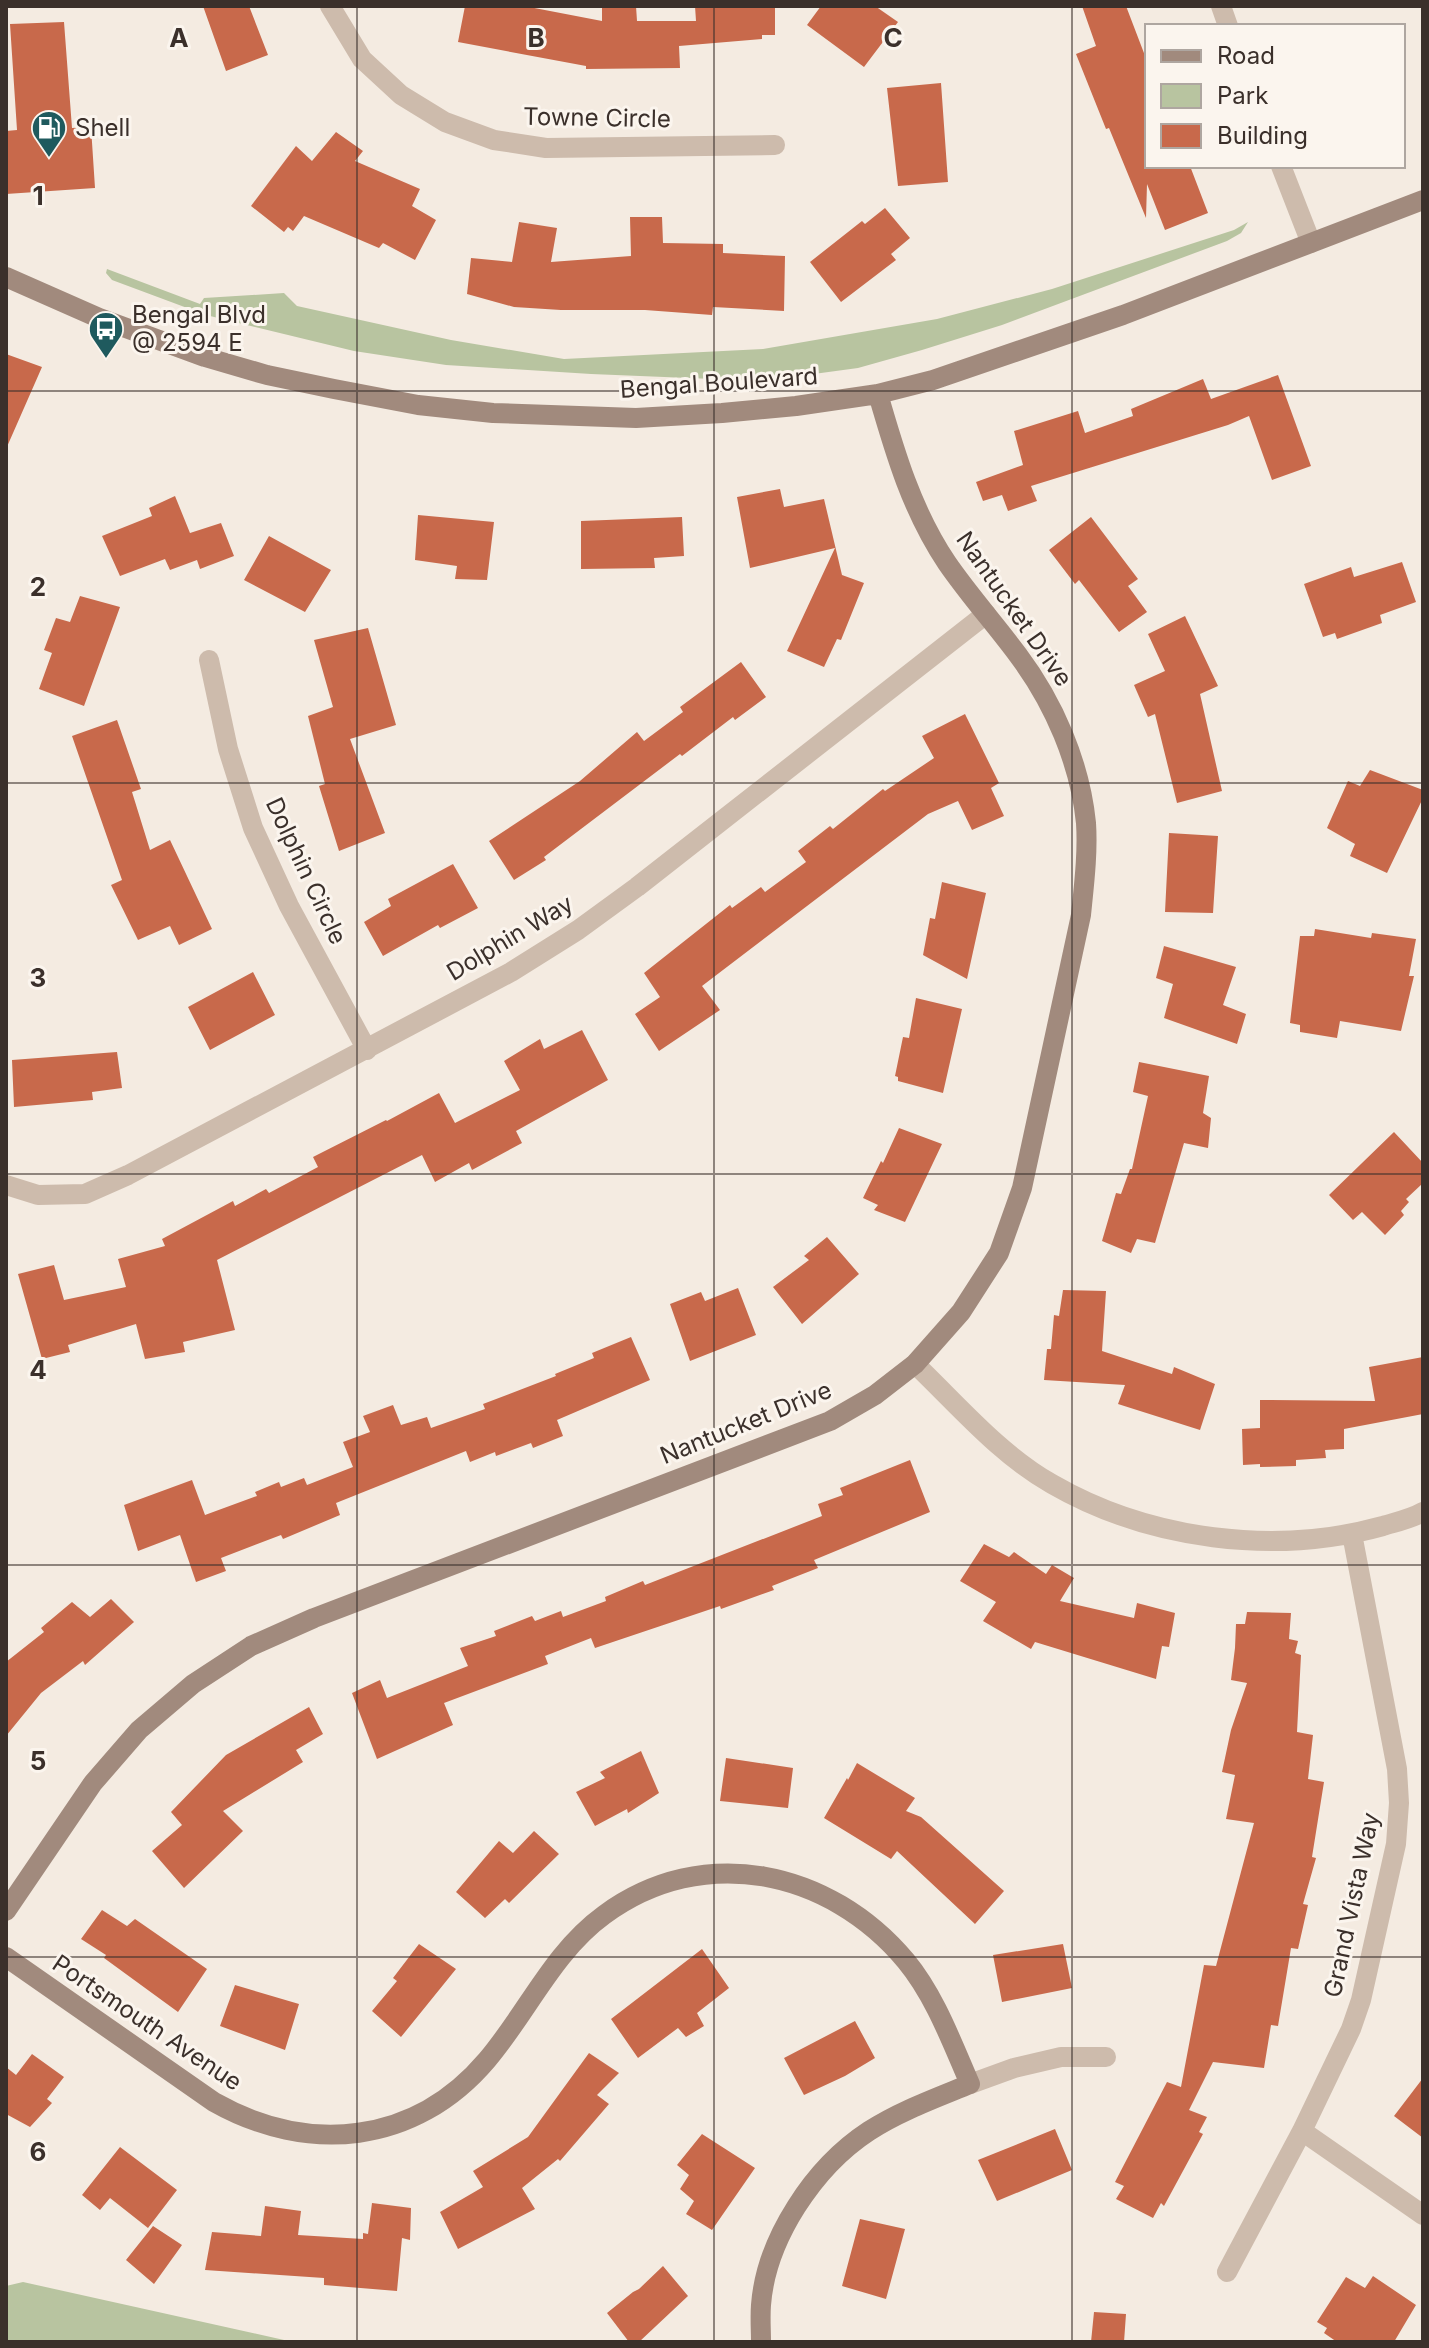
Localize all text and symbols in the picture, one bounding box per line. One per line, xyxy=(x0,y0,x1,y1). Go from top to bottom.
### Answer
text: A xyxy=(169,22,189,53)
text: B xyxy=(527,22,545,53)
text: C xyxy=(883,22,903,53)
legend xyxy=(1145,24,1405,168)
text: Road xyxy=(1217,41,1275,70)
text: Park xyxy=(1217,81,1268,110)
street label: Towne Circle xyxy=(523,102,671,133)
fuel station icon: Shell xyxy=(30,109,68,159)
place label: Shell xyxy=(75,113,130,142)
text: Building xyxy=(1217,121,1308,150)
text: 1 xyxy=(32,180,44,211)
place label: Bengal Blvd @ 2594 E xyxy=(132,300,266,357)
bus stop icon: Bengal Blvd @ 2594 E xyxy=(87,310,125,360)
street label: Bengal Boulevard xyxy=(619,361,819,404)
street label: Nantucket Drive xyxy=(950,526,1079,692)
text: 2 xyxy=(30,571,46,602)
street label: Dolphin Circle xyxy=(260,793,353,949)
street label: Dolphin Way xyxy=(441,889,578,987)
text: 3 xyxy=(30,962,46,993)
text: 4 xyxy=(29,1354,47,1385)
street label: Nantucket Drive xyxy=(656,1375,836,1470)
text: 5 xyxy=(30,1745,46,1776)
street label: Grand Vista Way xyxy=(1318,1810,1385,2000)
street label: Portsmouth Avenue xyxy=(47,1948,247,2097)
text: 6 xyxy=(30,2136,46,2167)

